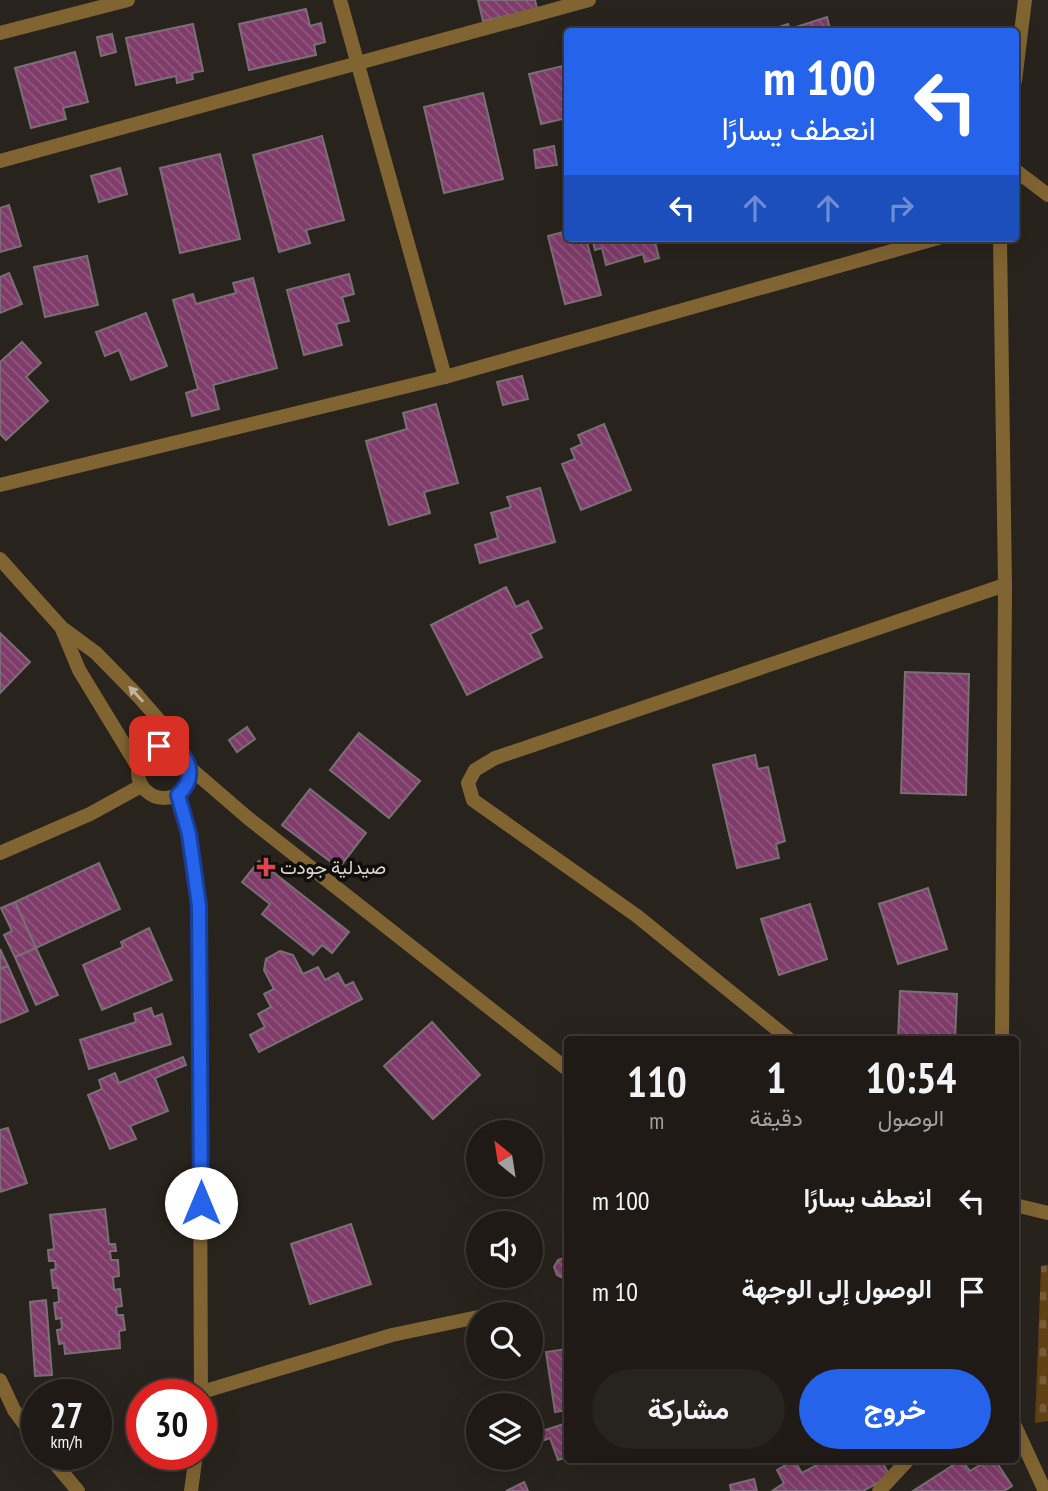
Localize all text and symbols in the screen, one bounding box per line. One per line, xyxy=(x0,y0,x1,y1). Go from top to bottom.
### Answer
text: 100 m xyxy=(763,45,876,109)
icon: left xyxy=(900,56,991,147)
text: انعطف يسارًا xyxy=(721,107,876,149)
icon: left xyxy=(663,189,701,227)
icon: ahead xyxy=(736,189,774,227)
icon: ahead xyxy=(809,189,847,227)
icon: right xyxy=(882,189,920,227)
one-way arrow xyxy=(128,685,144,703)
pin xyxy=(129,716,189,776)
icon: arrive xyxy=(140,727,178,765)
place label: صيدلية جودت xyxy=(280,855,386,879)
marker: صيدلية جودت xyxy=(258,859,274,875)
text: 1 xyxy=(766,1050,786,1105)
text: 10:54 xyxy=(865,1050,956,1105)
text: 110 xyxy=(627,1054,687,1109)
text: دقيقة xyxy=(750,1103,803,1132)
text: الوصول xyxy=(878,1103,944,1132)
text: m xyxy=(649,1106,664,1135)
north arrow xyxy=(466,1120,542,1197)
map controls xyxy=(466,1120,543,1470)
position arrow xyxy=(164,1166,238,1240)
text: انعطف يسارًا xyxy=(804,1181,932,1214)
icon: left xyxy=(953,1182,991,1220)
text: 100 m xyxy=(592,1184,650,1217)
button: sound xyxy=(466,1211,543,1288)
text: الوصول إلى الوجهة xyxy=(742,1272,932,1305)
icon: arrive xyxy=(953,1273,991,1311)
text: 10 m xyxy=(592,1275,638,1308)
button: search xyxy=(466,1302,543,1379)
button: مشاركة xyxy=(592,1369,785,1449)
button: خروج xyxy=(799,1369,991,1449)
speed limit sign: 30 xyxy=(126,1379,217,1470)
text: 27 xyxy=(50,1392,83,1438)
button: layers xyxy=(466,1393,543,1470)
text: km/h xyxy=(51,1430,82,1453)

